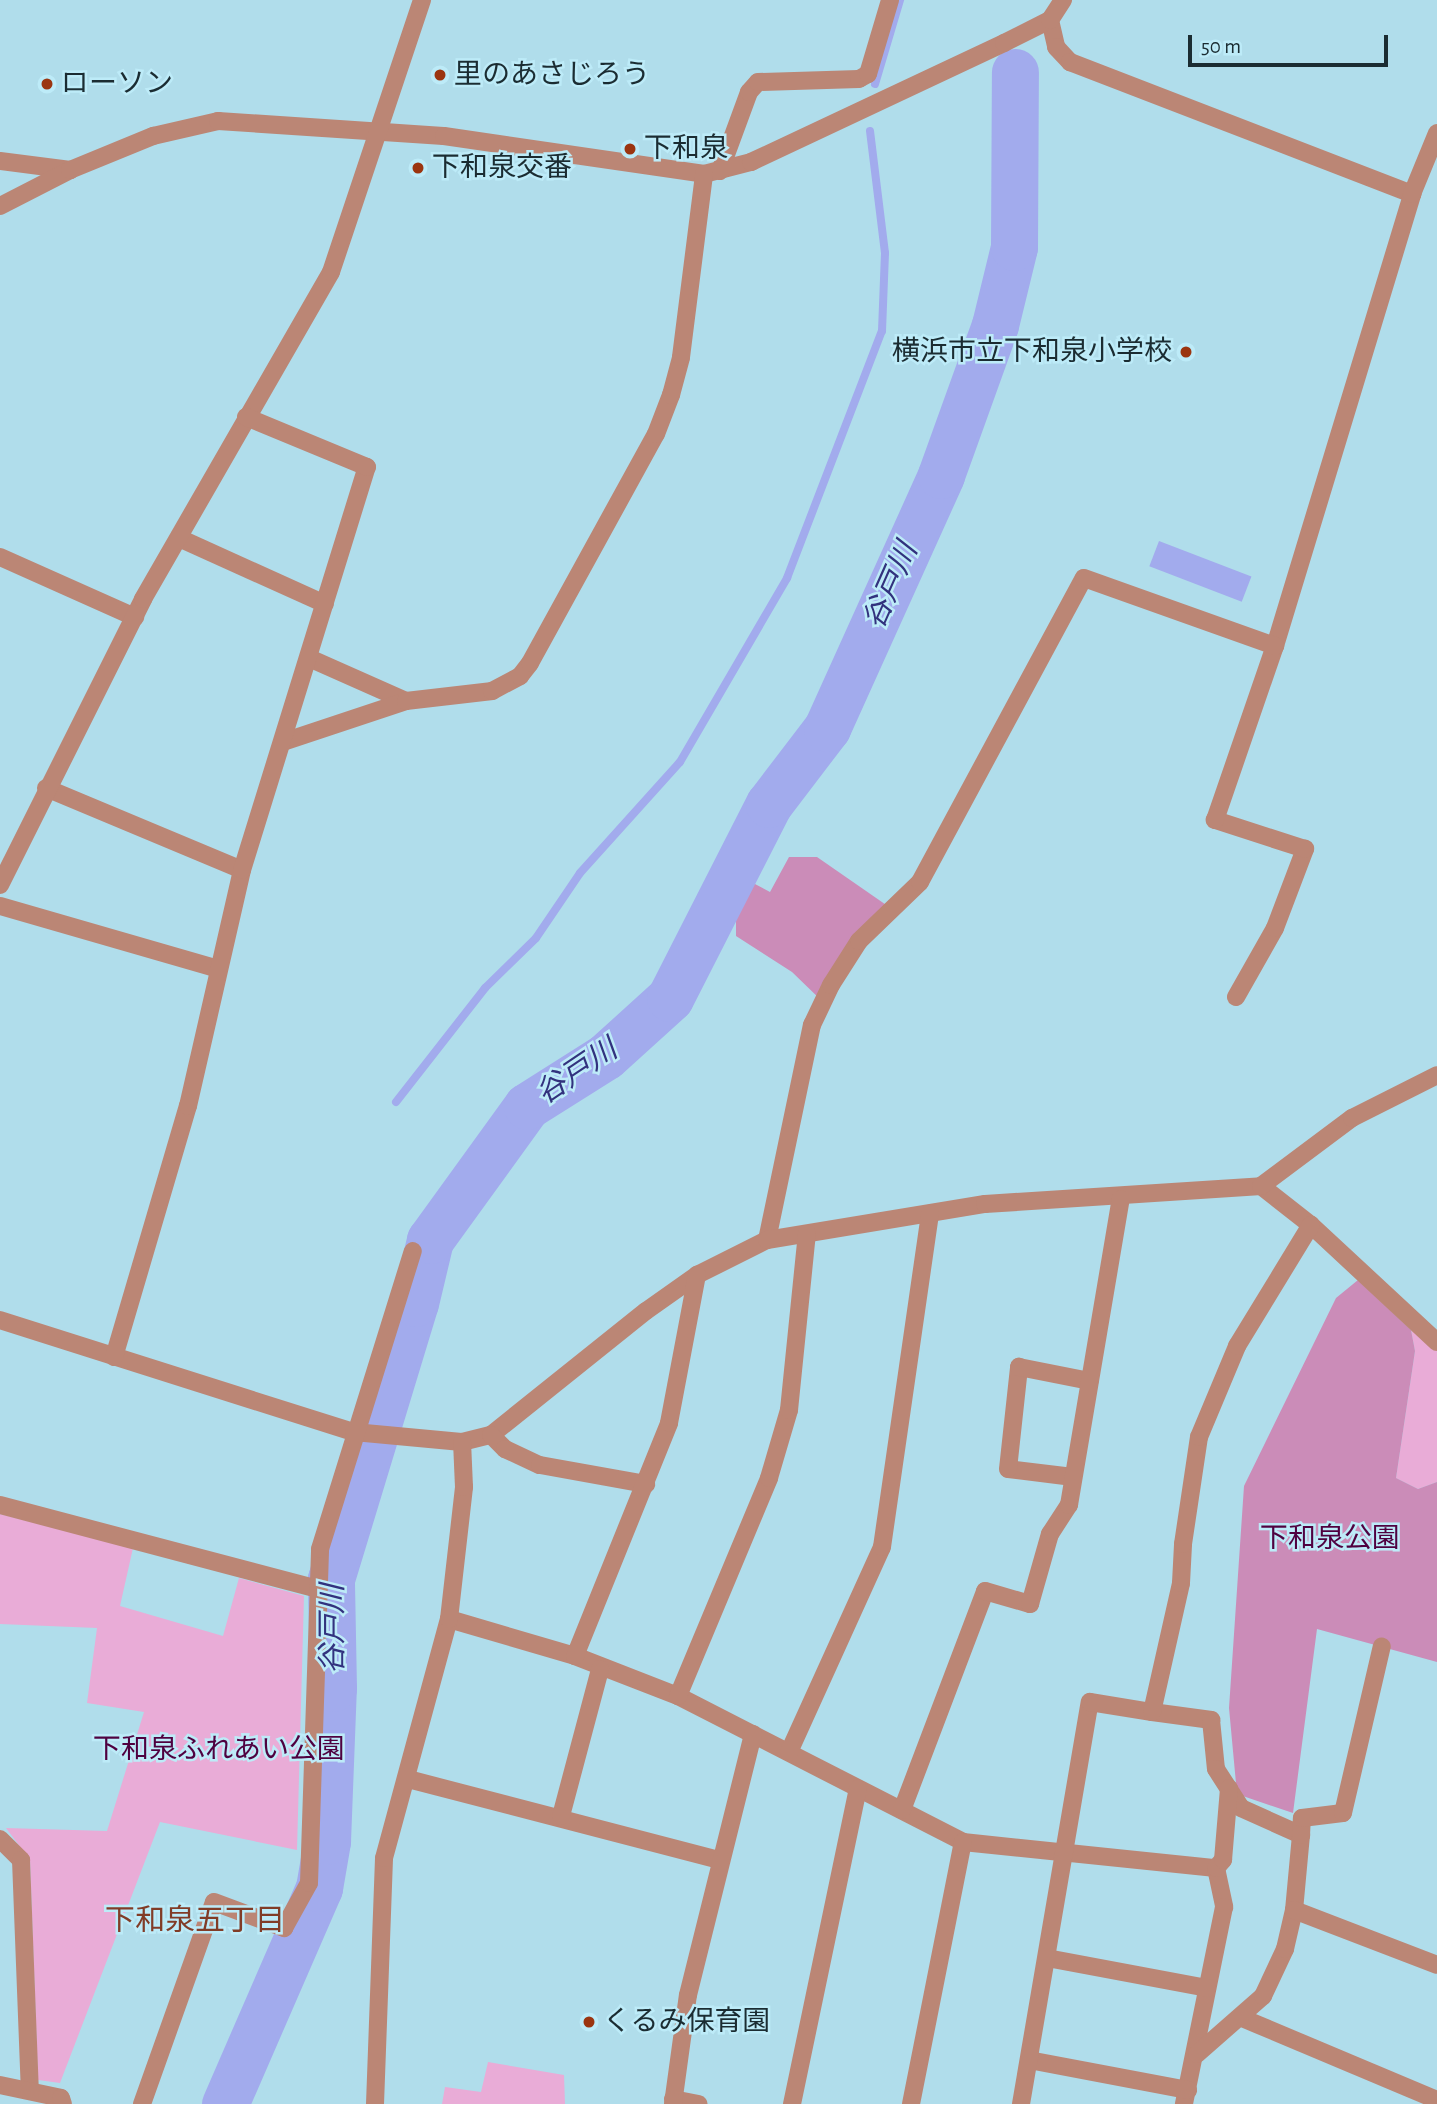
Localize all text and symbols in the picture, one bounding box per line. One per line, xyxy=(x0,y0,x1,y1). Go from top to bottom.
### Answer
scale bar xyxy=(1192,21,1392,65)
text: 50 m xyxy=(1201,36,1241,57)
place label: 里のあさじろう xyxy=(454,58,650,92)
place label: ローソン xyxy=(61,67,173,101)
marker: 里のあさじろう xyxy=(432,67,448,83)
marker: ローソン xyxy=(39,76,55,92)
place label: 下和泉 xyxy=(644,132,728,166)
marker: 下和泉 xyxy=(622,141,638,157)
place label: 下和泉交番 xyxy=(432,151,572,185)
marker: 下和泉交番 xyxy=(410,160,426,176)
place label: 横浜市立下和泉小学校 xyxy=(892,335,1172,369)
marker: 横浜市立下和泉小学校 xyxy=(1178,344,1194,360)
water label: 谷戸川 xyxy=(856,538,926,634)
water label: 谷戸川 xyxy=(530,1032,624,1112)
park label: 下和泉公園 xyxy=(1260,1522,1400,1556)
water label: 谷戸川 xyxy=(315,1584,351,1674)
park label: 下和泉ふれあい公園 xyxy=(93,1733,345,1767)
district label: 下和泉五丁目 xyxy=(105,1903,285,1939)
place label: くるみ保育園 xyxy=(603,2005,771,2039)
marker: くるみ保育園 xyxy=(581,2014,597,2030)

